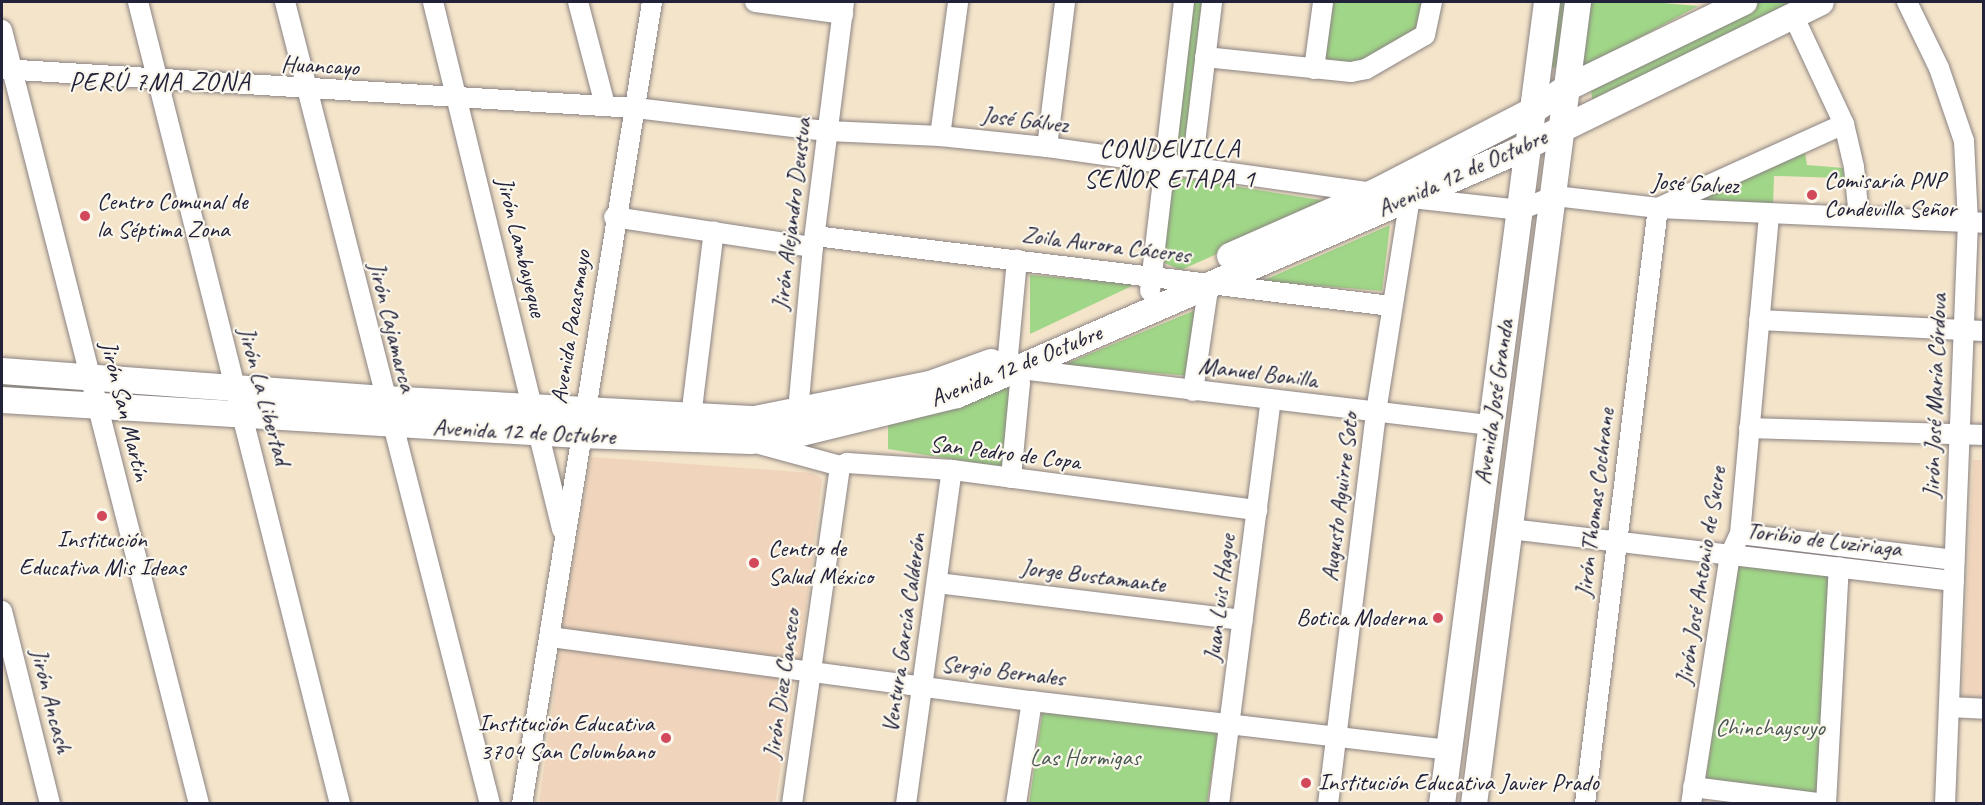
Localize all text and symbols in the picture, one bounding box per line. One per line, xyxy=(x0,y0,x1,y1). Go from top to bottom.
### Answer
street label: Huancayo xyxy=(280,50,360,82)
district label: PERÚ 7MA ZONA xyxy=(70,66,250,98)
street label: José Gálvez xyxy=(980,100,1070,140)
street label: Jirón Alejandro Deustua xyxy=(766,116,818,312)
street label: Avenida 12 de Octubre xyxy=(1373,123,1551,223)
district label: CONDEVILLA SEÑOR ETAPA 1 xyxy=(1084,133,1256,194)
street label: José Galvez xyxy=(1651,167,1739,201)
place label: Comisaría PNP Condevilla Señor xyxy=(1824,167,1956,223)
street label: Jirón Lambayeque xyxy=(490,175,552,319)
place label: Centro Comunal de la Séptima Zona xyxy=(97,188,248,244)
marker: Comisaría PNP Condevilla Señor xyxy=(1805,188,1819,202)
marker: Centro Comunal de la Séptima Zona xyxy=(78,209,92,223)
street label: Zoila Aurora Cáceres xyxy=(1020,220,1192,270)
street label: Avenida Pacasmayo xyxy=(545,248,597,406)
street label: Jirón Cajamarca xyxy=(362,258,422,396)
street label: Jirón José María Córdova xyxy=(1917,293,1953,499)
street label: Avenida 12 de Octubre xyxy=(926,318,1106,414)
street label: Avenida José Granda xyxy=(1468,318,1520,486)
street label: Jirón La Libertad xyxy=(232,324,296,468)
street label: Jirón San Martín xyxy=(94,338,156,484)
street label: Manuel Bonilla xyxy=(1197,351,1319,395)
street label: Jirón Thomas Cochrane xyxy=(1569,406,1621,600)
street label: Augusto Aguirre Soto xyxy=(1315,411,1365,583)
street label: Avenida 12 de Octubre xyxy=(432,413,616,451)
street label: San Pedro de Copa xyxy=(928,430,1082,476)
street label: Jirón José Antonio de Sucre xyxy=(1670,465,1732,687)
marker: Institución Educativa Mis Ideas xyxy=(95,509,109,523)
street label: Toribio de Luziriaga xyxy=(1745,516,1903,564)
place label: Institución Educativa Mis Ideas xyxy=(19,526,185,582)
street label: Ventura García Calderón xyxy=(876,531,932,735)
street label: Juan Luis Hague xyxy=(1198,533,1242,663)
place label: Centro de Salud México xyxy=(768,535,873,591)
street label: Jorge Bustamante xyxy=(1020,553,1166,599)
marker: Centro de Salud México xyxy=(745,554,763,572)
place label: Botica Moderna xyxy=(1296,604,1426,632)
street label: Jirón Diez Canseco xyxy=(757,607,807,761)
marker: Botica Moderna xyxy=(1431,611,1445,625)
street label: Jirón Ancash xyxy=(24,646,78,756)
street label: Sergio Bernales xyxy=(940,649,1066,693)
place label: Institución Educativa 3704 San Columbano xyxy=(479,710,654,766)
park label: Chinchaysuyo xyxy=(1715,714,1825,742)
marker: Institución Educativa 3704 San Columbano xyxy=(659,731,673,745)
park label: Las Hormigas xyxy=(1029,744,1141,772)
place label: Institución Educativa Javier Prado xyxy=(1318,769,1599,797)
marker: Institución Educativa Javier Prado xyxy=(1299,776,1313,790)

